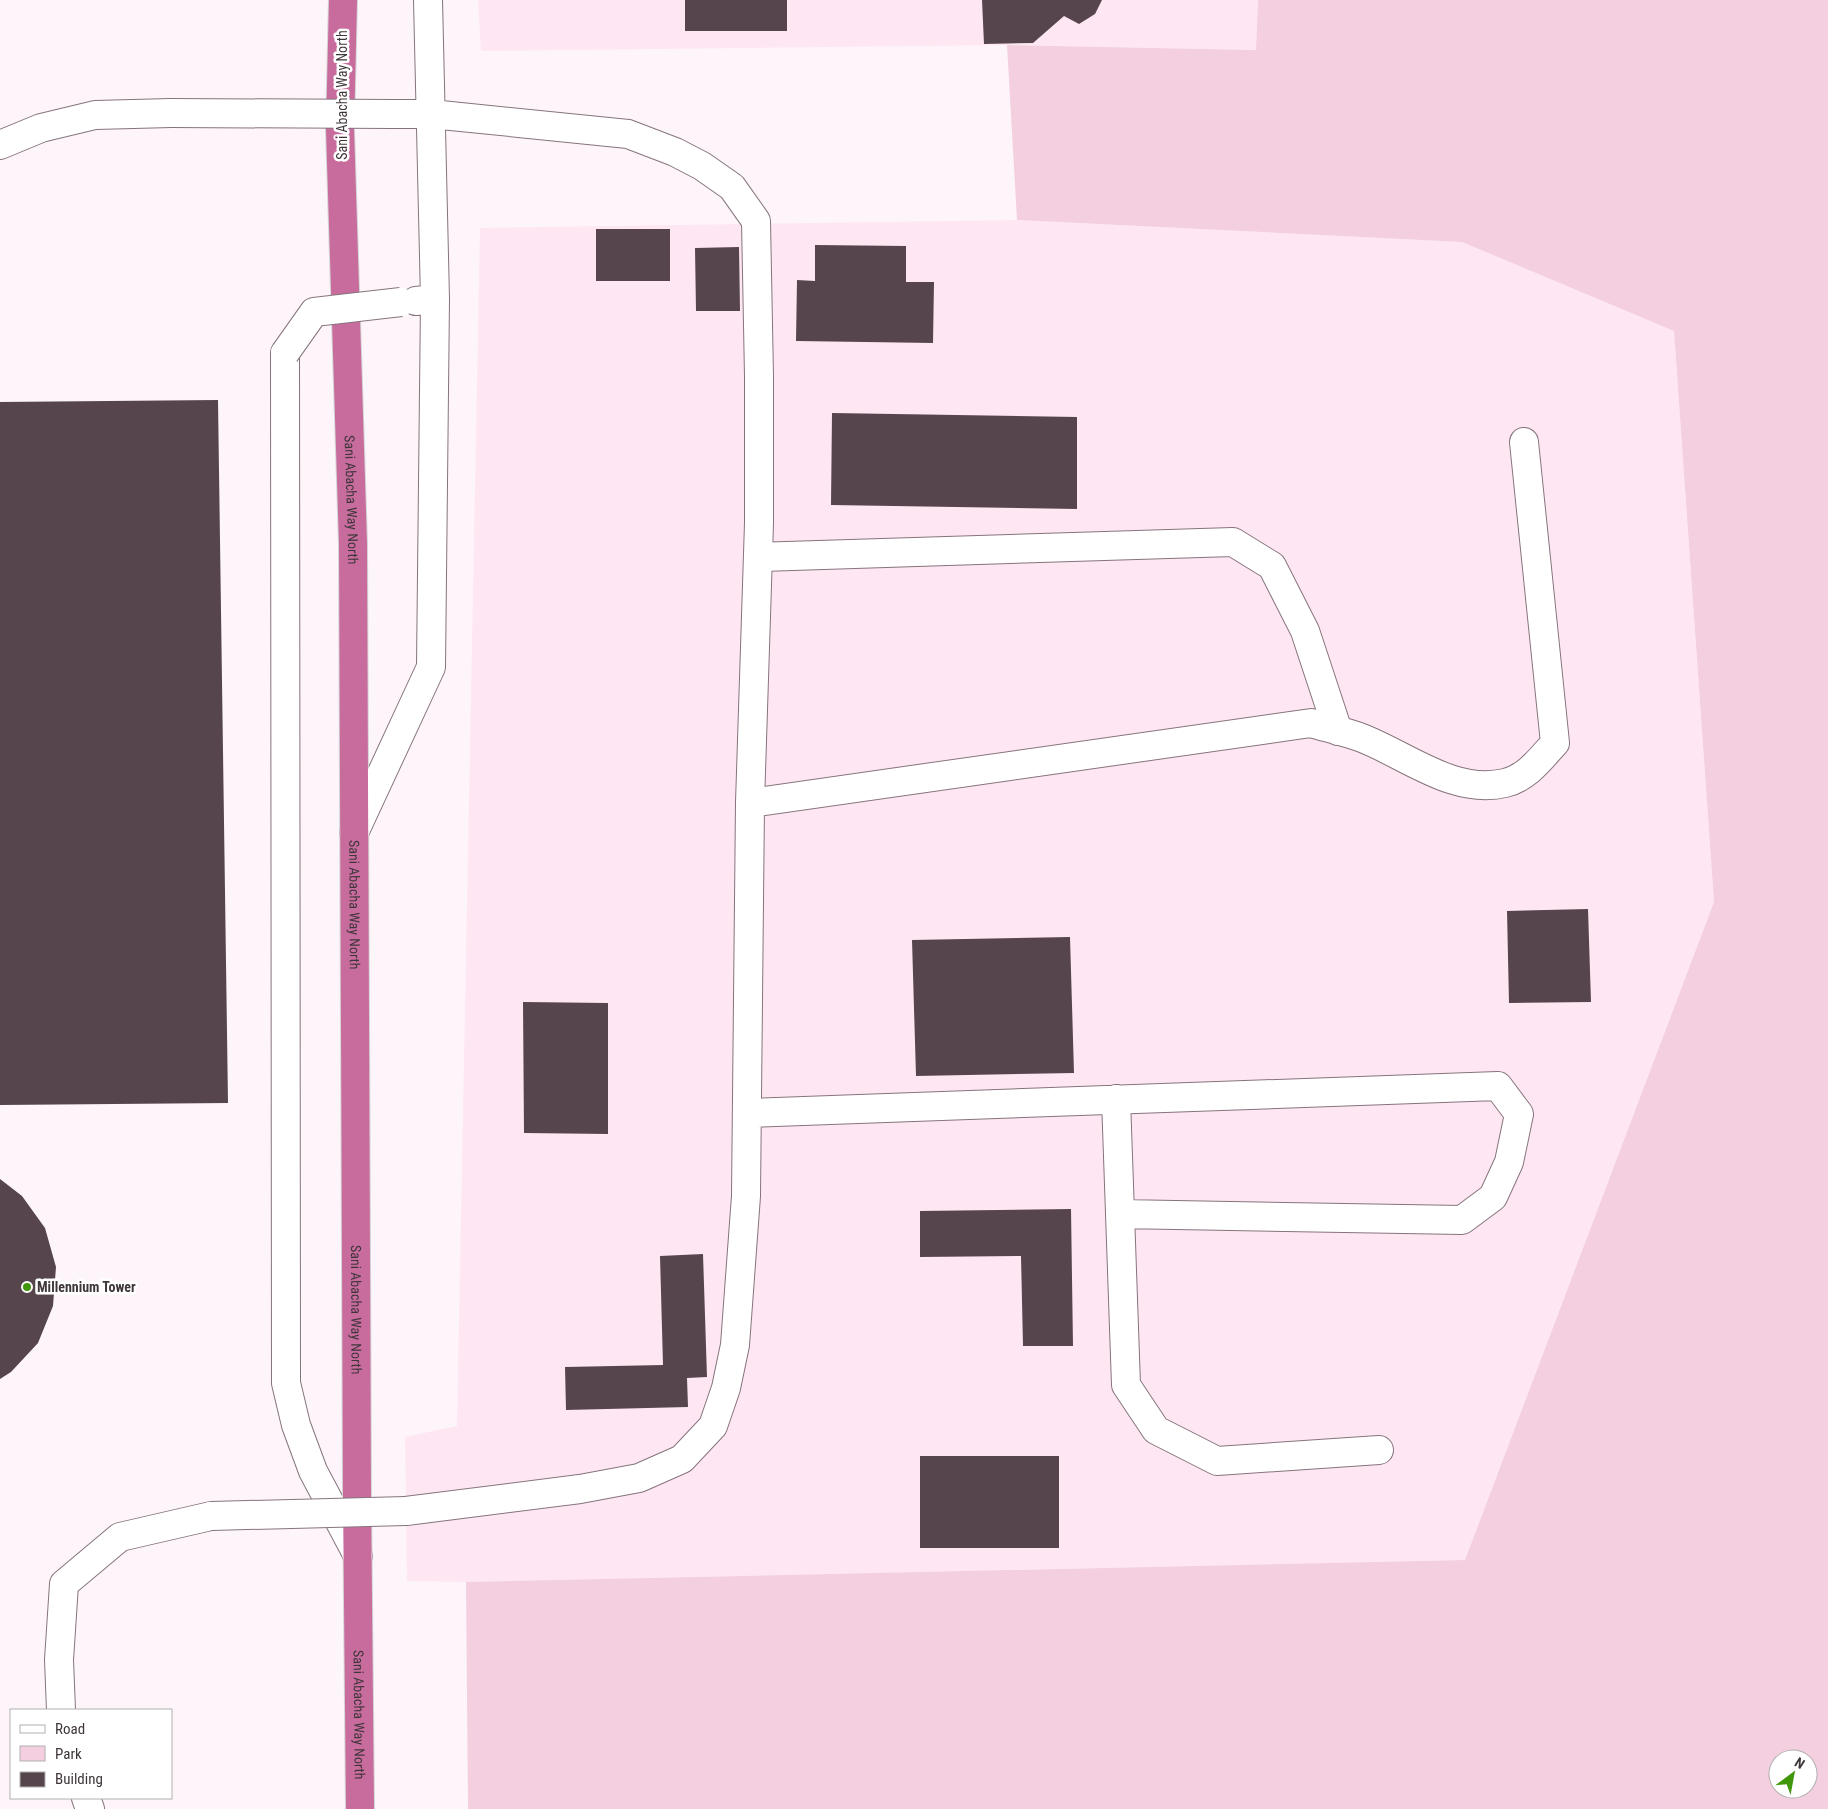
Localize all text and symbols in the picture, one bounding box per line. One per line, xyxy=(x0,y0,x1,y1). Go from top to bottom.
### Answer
street label: Sani Abacha Way North xyxy=(334,30,350,160)
street label: Sani Abacha Way North xyxy=(342,435,361,565)
street label: Sani Abacha Way North xyxy=(346,840,363,970)
street label: Sani Abacha Way North xyxy=(348,1245,364,1375)
place label: Millennium Tower xyxy=(37,1279,136,1295)
marker: Millennium Tower xyxy=(21,1281,33,1293)
street label: Sani Abacha Way North xyxy=(350,1650,368,1780)
legend xyxy=(10,1709,172,1799)
text: Road xyxy=(55,1720,85,1738)
text: Park xyxy=(55,1745,82,1763)
north arrow xyxy=(1768,1749,1818,1799)
text: N xyxy=(1792,1754,1808,1772)
text: Building xyxy=(55,1770,103,1788)

